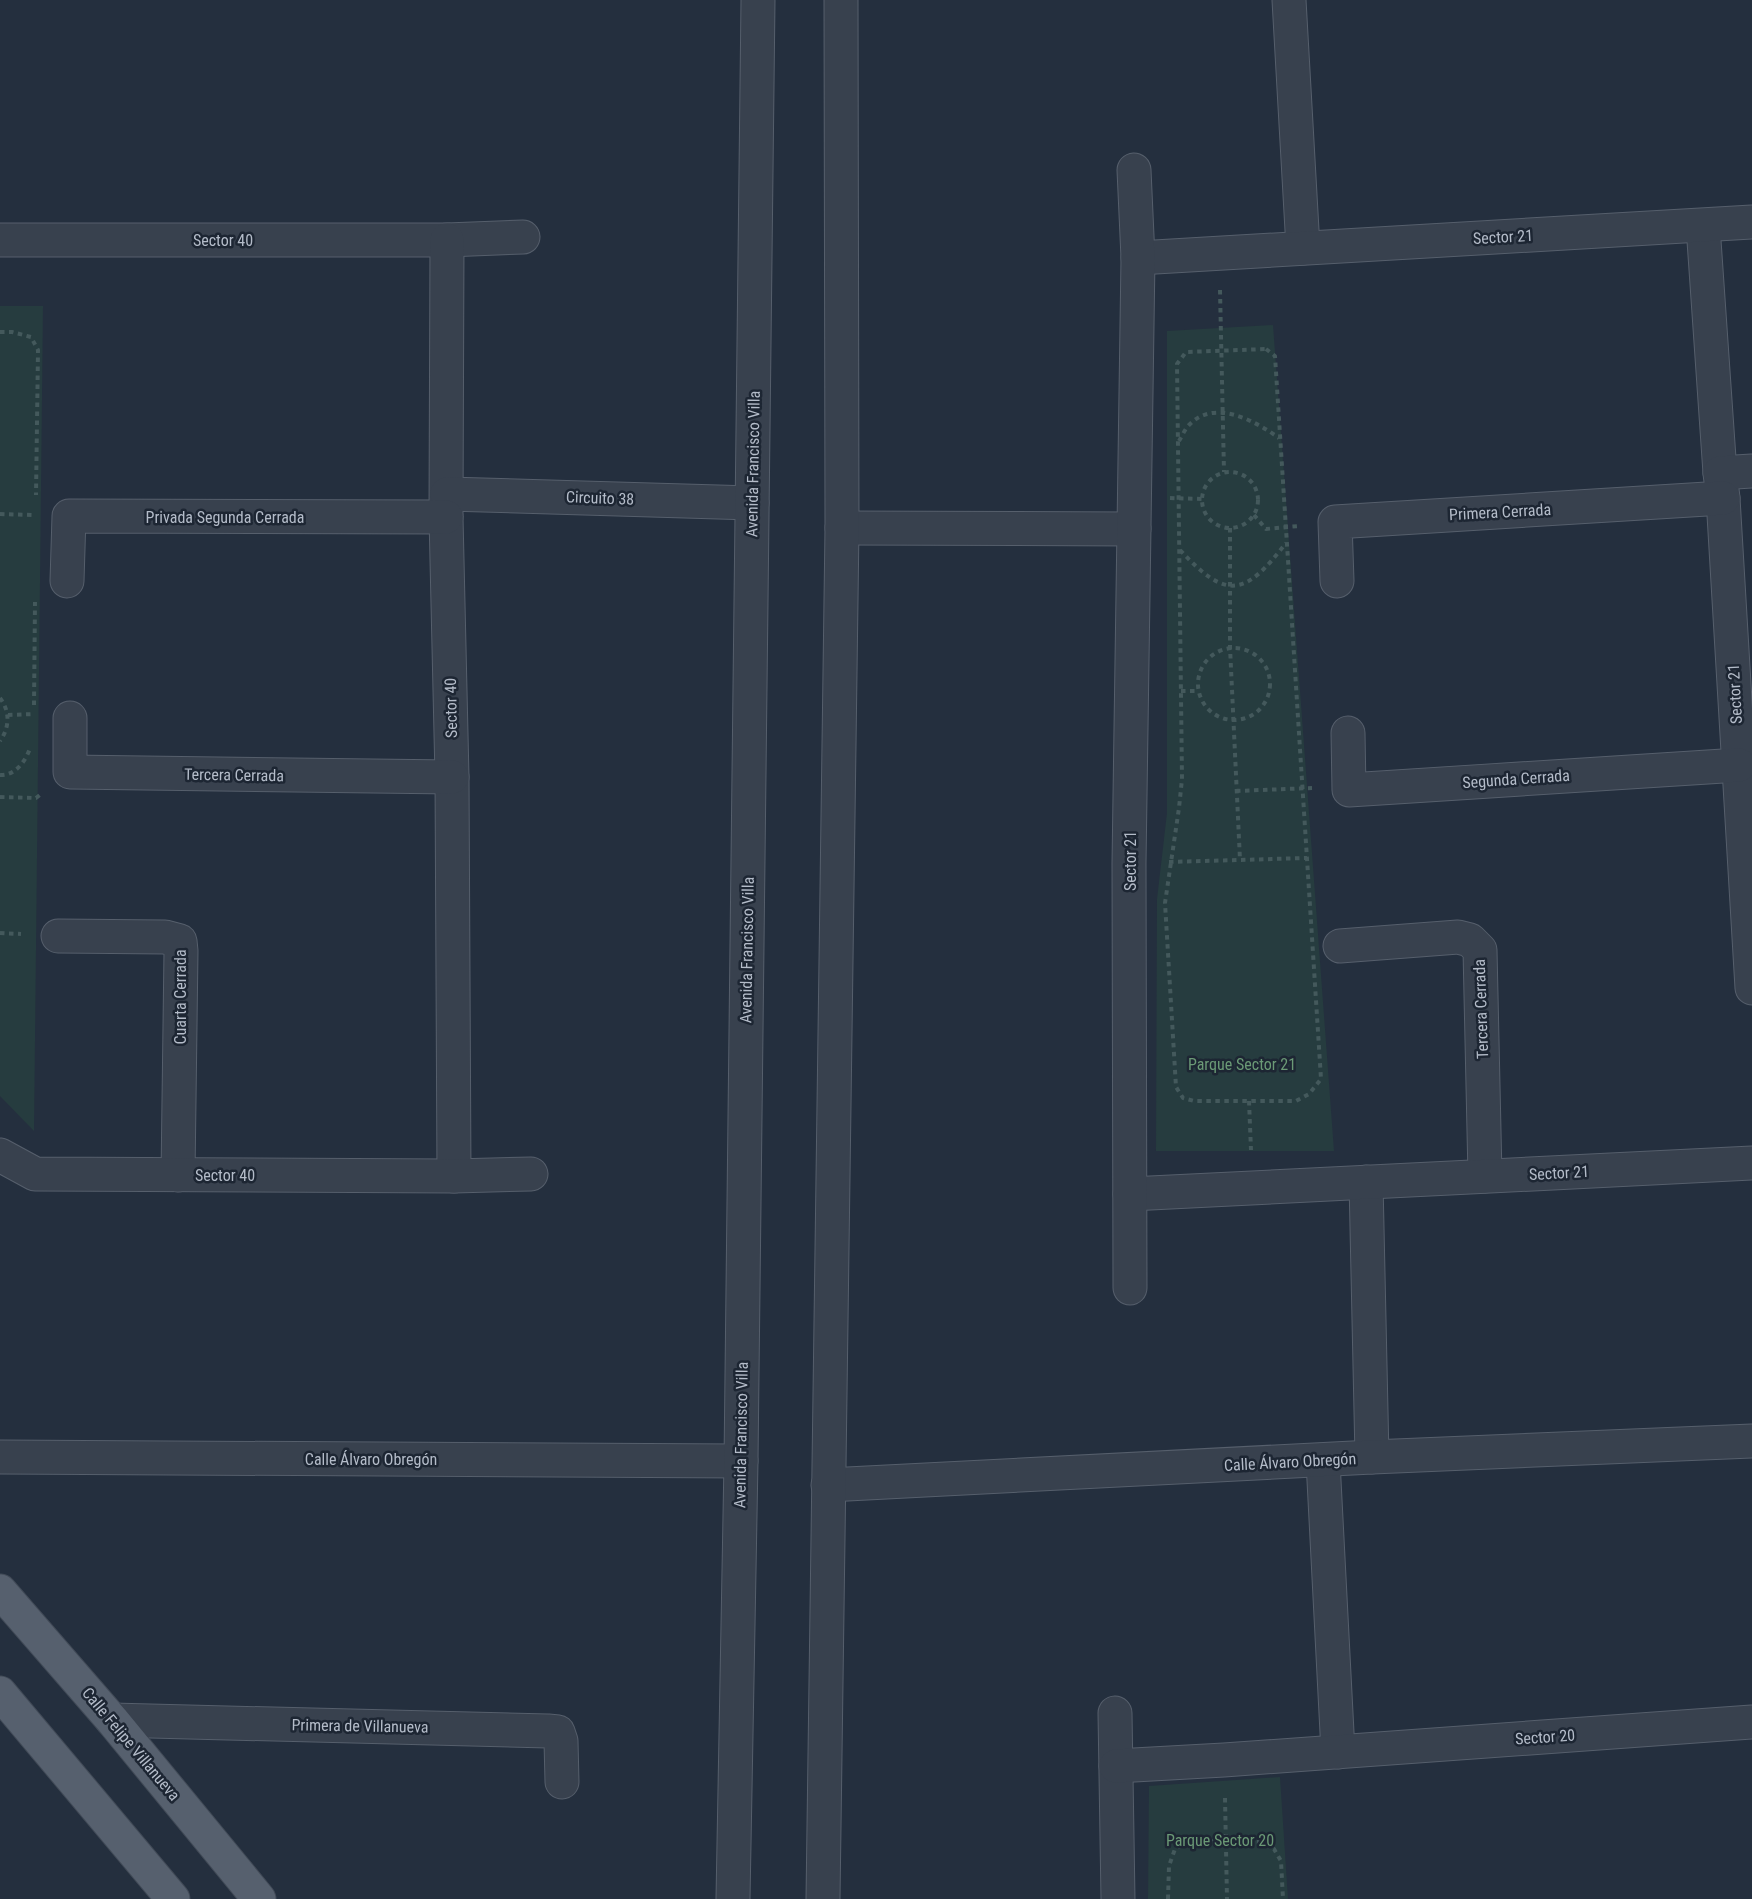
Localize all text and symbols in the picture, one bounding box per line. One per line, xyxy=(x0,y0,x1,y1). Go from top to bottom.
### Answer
street label: Sector 21 xyxy=(1472,226,1534,248)
street label: Sector 40 xyxy=(193,231,253,250)
street label: Avenida Francisco Villa xyxy=(742,391,764,537)
street label: Circuito 38 xyxy=(566,487,634,509)
street label: Primera Cerrada xyxy=(1449,500,1551,524)
street label: Privada Segunda Cerrada xyxy=(146,508,304,527)
street label: Sector 21 xyxy=(1724,663,1746,725)
street label: Sector 40 xyxy=(441,678,461,738)
street label: Tercera Cerrada xyxy=(184,765,284,785)
street label: Segunda Cerrada xyxy=(1462,766,1570,792)
street label: Sector 21 xyxy=(1121,831,1140,891)
street label: Avenida Francisco Villa xyxy=(736,877,758,1023)
street label: Cuarta Cerrada xyxy=(171,949,190,1045)
street label: Tercera Cerrada xyxy=(1470,959,1492,1059)
park label: Parque Sector 21 xyxy=(1188,1055,1296,1074)
street label: Sector 21 xyxy=(1528,1162,1590,1184)
street label: Sector 40 xyxy=(195,1166,255,1185)
street label: Avenida Francisco Villa xyxy=(730,1362,752,1508)
street label: Calle Álvaro Obregón xyxy=(1223,1449,1357,1475)
street label: Calle Álvaro Obregón xyxy=(305,1450,437,1469)
street label: Calle Felipe Villanueva xyxy=(78,1684,184,1804)
street label: Primera de Villanueva xyxy=(291,1715,429,1737)
street label: Sector 20 xyxy=(1514,1725,1576,1749)
park label: Parque Sector 20 xyxy=(1166,1831,1274,1850)

